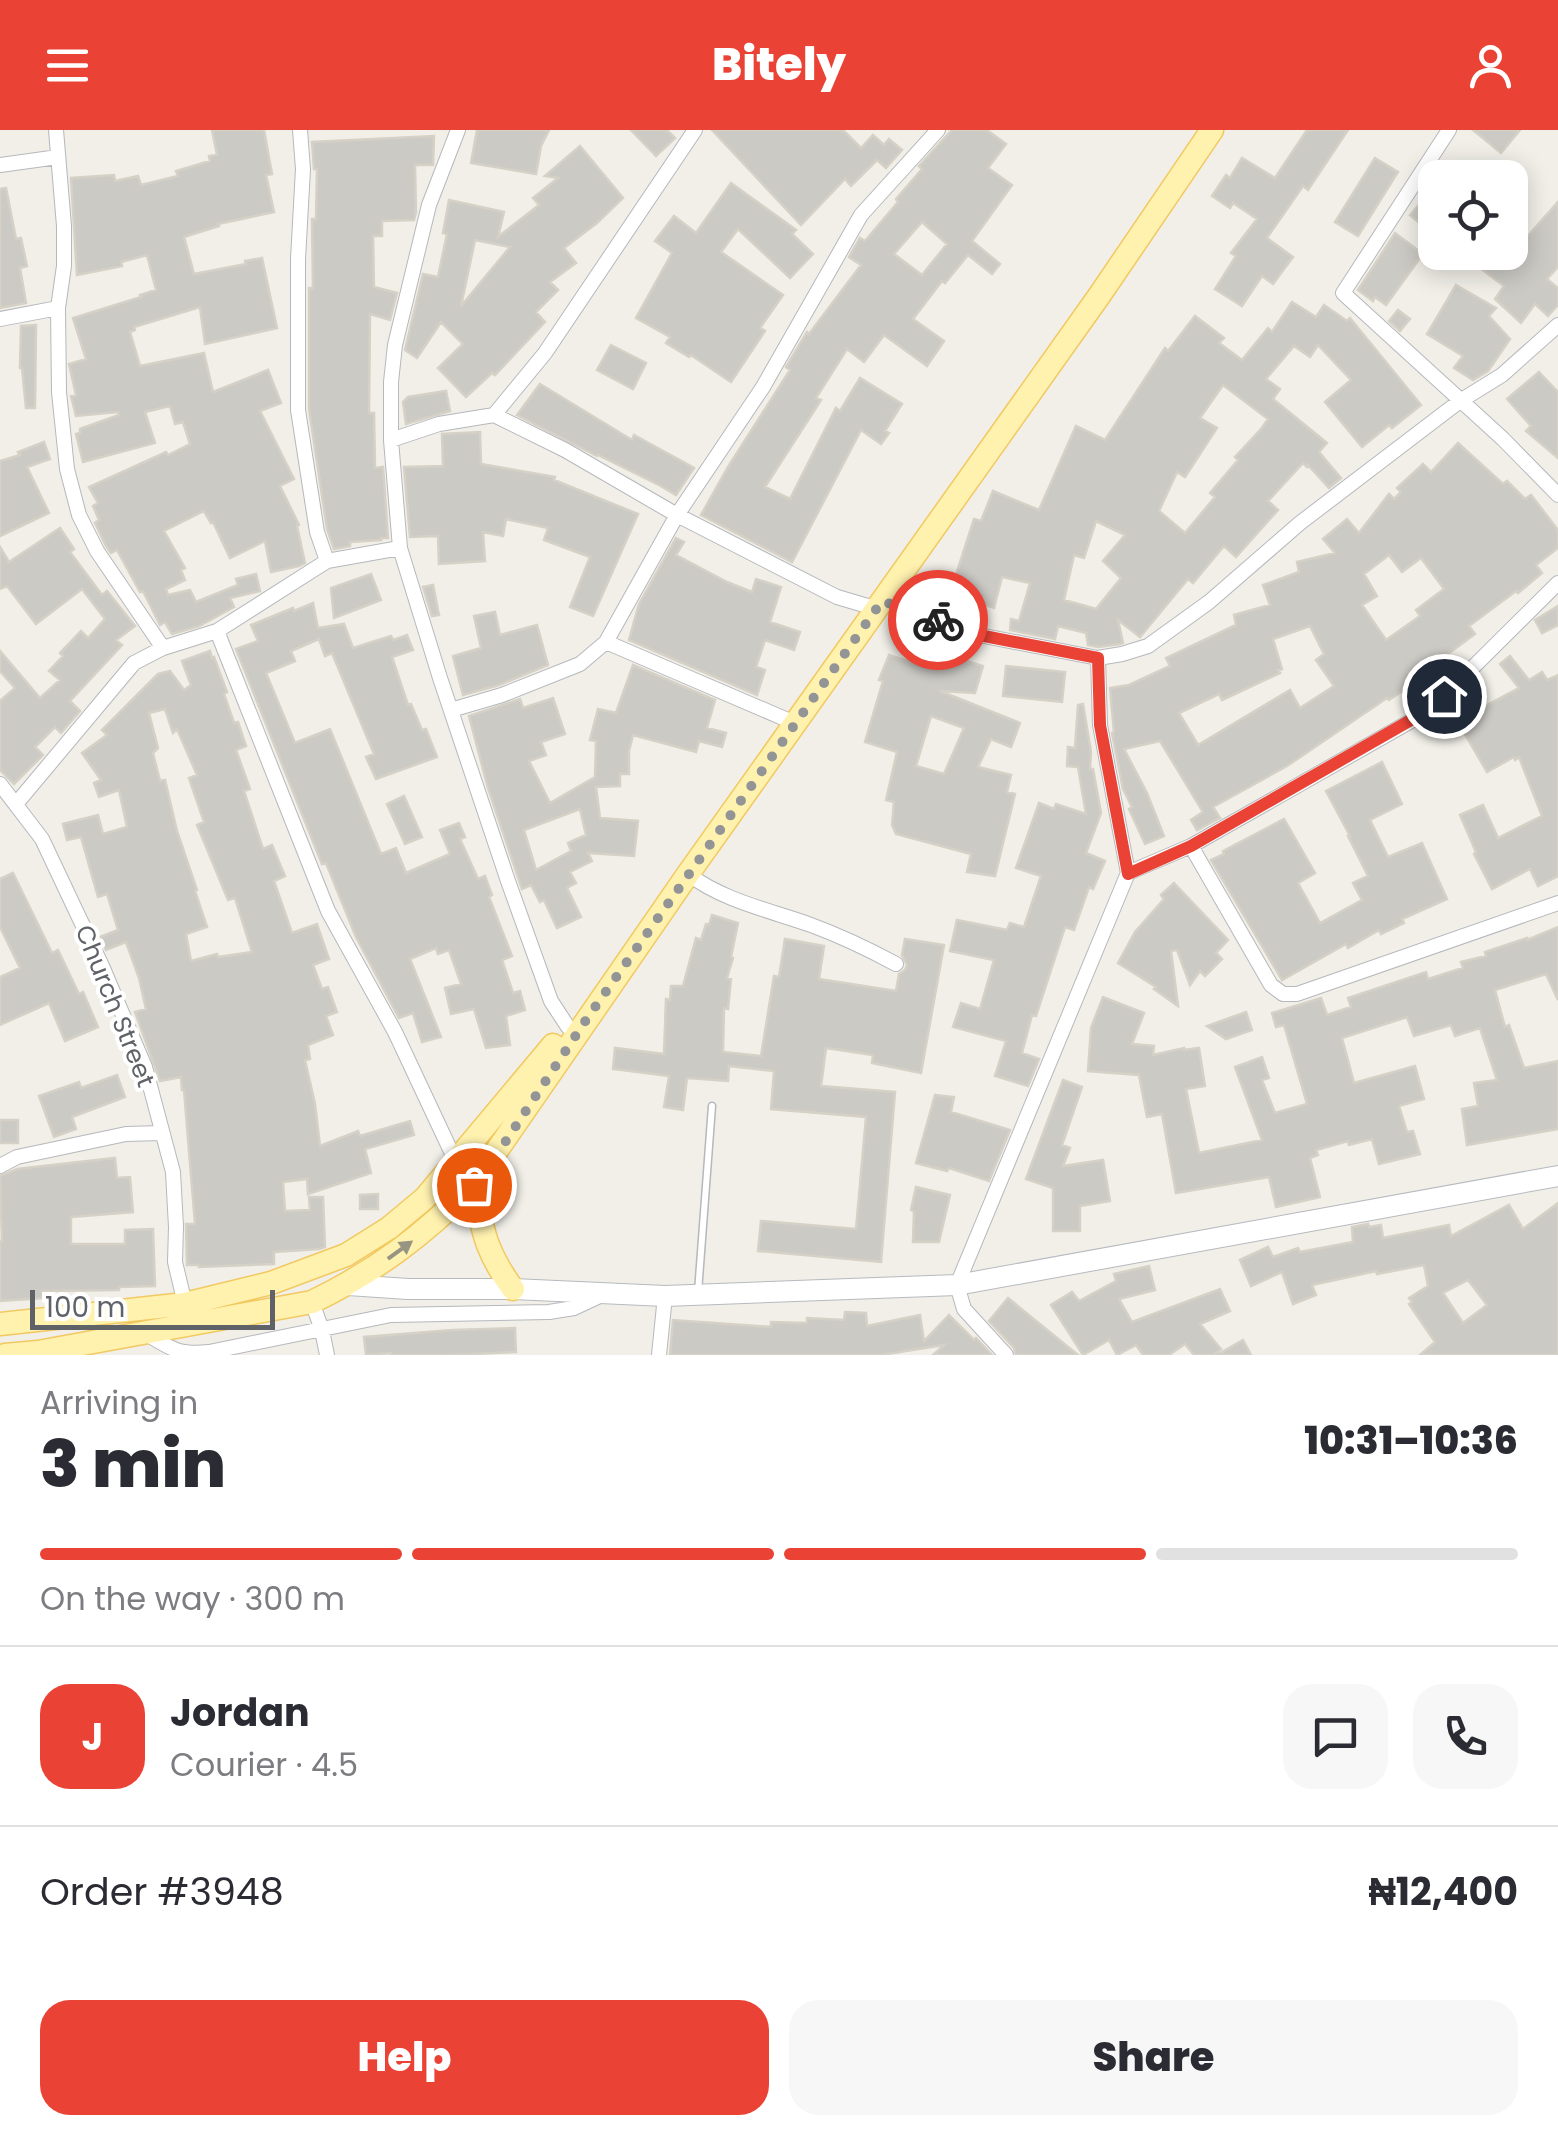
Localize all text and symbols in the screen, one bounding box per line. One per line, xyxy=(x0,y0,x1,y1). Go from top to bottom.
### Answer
text: Bitely xyxy=(712,33,846,96)
icon: menu xyxy=(40,38,95,93)
icon: person xyxy=(1463,38,1518,93)
map controls xyxy=(1418,160,1528,270)
button: locate xyxy=(1418,160,1528,270)
courier xyxy=(888,570,988,670)
icon: bike xyxy=(911,593,966,648)
pin xyxy=(1402,654,1487,739)
icon: home xyxy=(1417,669,1472,724)
street label: Church Street xyxy=(67,920,163,1092)
pin xyxy=(432,1143,517,1228)
icon: bag xyxy=(447,1158,502,1213)
one-way arrow xyxy=(387,1241,413,1261)
scale bar xyxy=(30,1285,275,1330)
text: 100 m xyxy=(45,1288,125,1327)
text: Arriving in xyxy=(40,1380,198,1425)
text: 10:31–10:36 xyxy=(1304,1414,1518,1467)
text: 3 min xyxy=(40,1419,226,1510)
text: On the way · 300 m xyxy=(40,1576,345,1621)
button: chat xyxy=(1283,1684,1388,1789)
button: phone xyxy=(1413,1684,1518,1789)
text: Jordan xyxy=(170,1686,310,1739)
text: J xyxy=(82,1710,103,1763)
text: Courier · 4.5 xyxy=(170,1742,358,1787)
text: Order #3948 xyxy=(40,1865,284,1918)
text: ₦12,400 xyxy=(1368,1865,1518,1918)
button: Help xyxy=(40,2000,769,2115)
button: Share xyxy=(789,2000,1518,2115)

